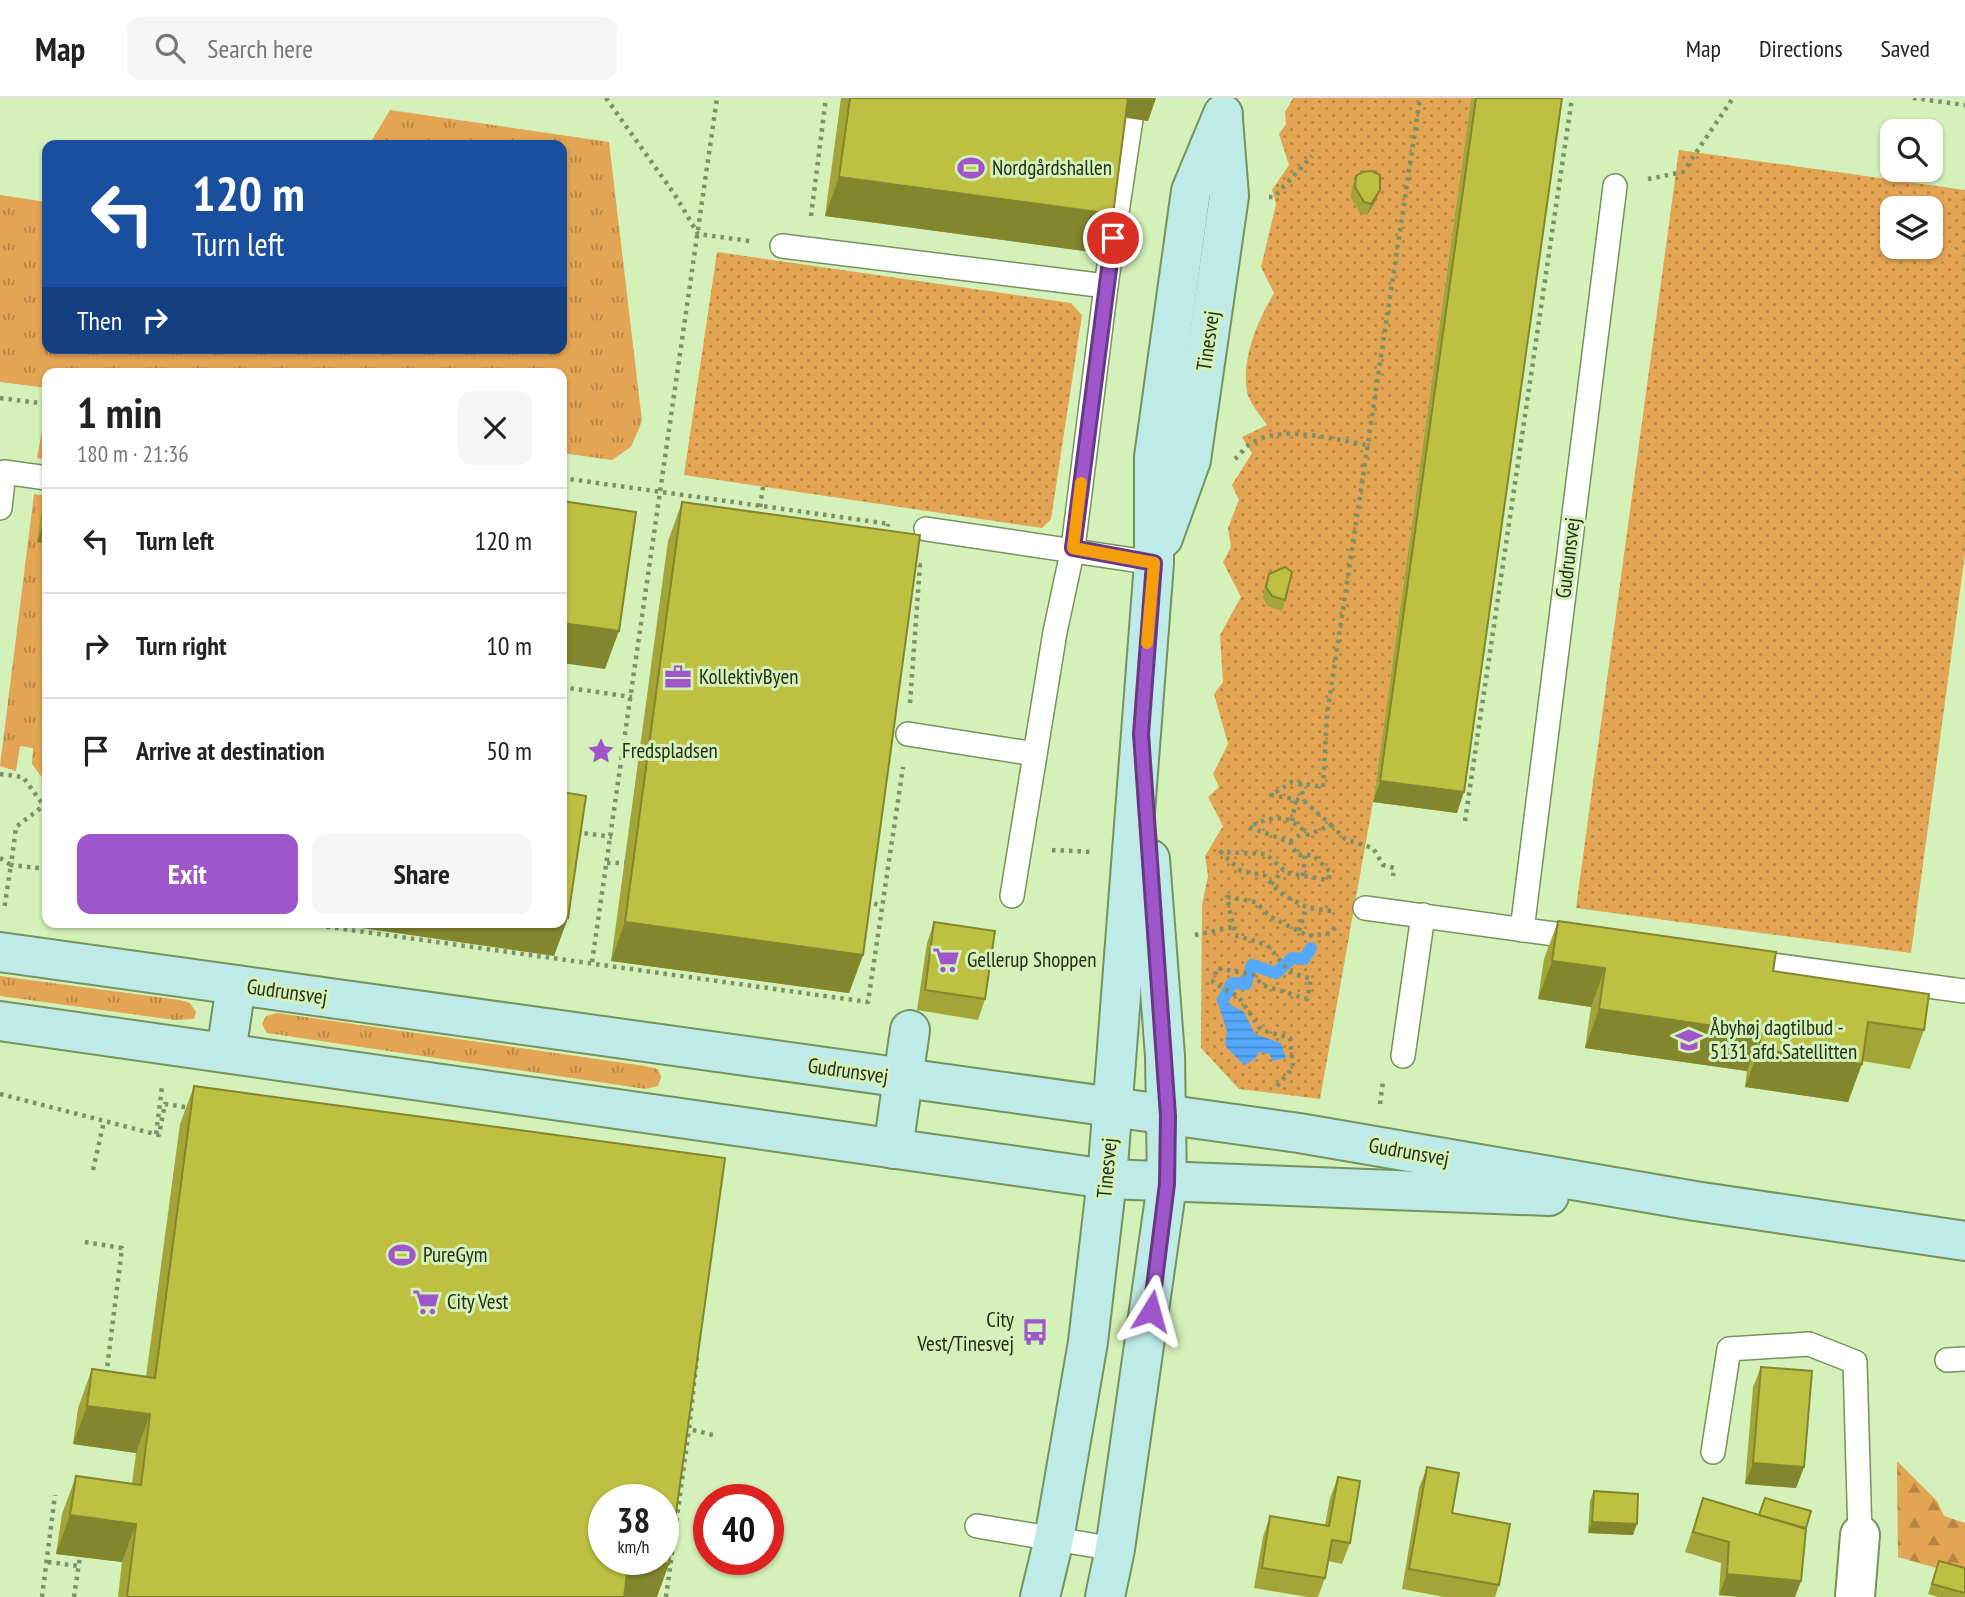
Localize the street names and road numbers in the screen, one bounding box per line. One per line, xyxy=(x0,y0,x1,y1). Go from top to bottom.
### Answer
street label: Tinesvej xyxy=(1190,309,1225,373)
street label: Gudrunsvej xyxy=(1549,516,1586,600)
street label: Gudrunsvej xyxy=(245,972,329,1011)
street label: Gudrunsvej xyxy=(806,1051,890,1090)
street label: Gudrunsvej xyxy=(1367,1131,1451,1172)
street label: Tinesvej xyxy=(1090,1137,1123,1199)

